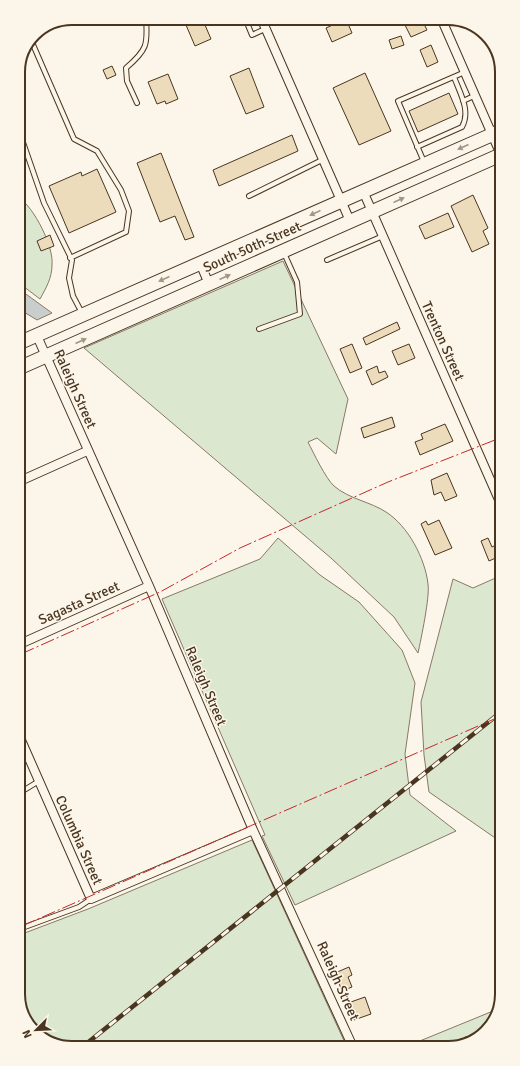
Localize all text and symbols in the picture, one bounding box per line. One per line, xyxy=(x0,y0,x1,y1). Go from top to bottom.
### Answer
one-way arrow xyxy=(457,144,468,150)
one-way arrow xyxy=(393,197,404,203)
one-way arrow xyxy=(309,210,320,216)
street label: South 50th Street xyxy=(200,218,304,276)
one-way arrow xyxy=(219,273,231,280)
one-way arrow xyxy=(159,276,170,282)
street label: Trenton Street xyxy=(418,299,468,383)
one-way arrow xyxy=(75,337,87,343)
street label: Raleigh Street xyxy=(50,347,100,431)
street label: Sagasta Street xyxy=(36,578,122,628)
street label: Raleigh Street xyxy=(182,644,230,728)
street label: Columbia Street xyxy=(52,793,106,888)
street label: Raleigh Street xyxy=(313,939,363,1023)
north arrow xyxy=(16,1010,56,1050)
text: N xyxy=(20,1028,35,1040)

